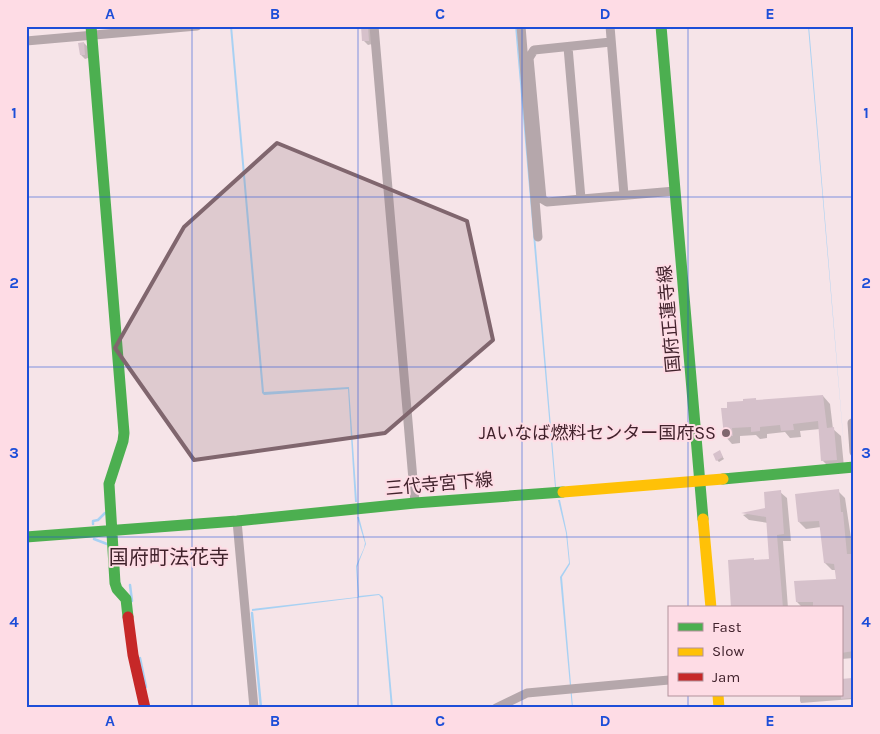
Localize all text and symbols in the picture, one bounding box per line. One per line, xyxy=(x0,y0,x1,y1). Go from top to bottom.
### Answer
text: A xyxy=(105,4,115,23)
text: B xyxy=(270,4,280,23)
text: C xyxy=(435,4,445,23)
text: D xyxy=(600,4,611,23)
text: E xyxy=(765,4,775,23)
text: 1 xyxy=(11,103,17,122)
text: 1 xyxy=(863,103,869,122)
street label: 国府正蓮寺線 xyxy=(653,264,685,374)
text: 2 xyxy=(9,273,19,292)
text: 2 xyxy=(861,273,871,292)
place label: JAいなば燃料センター国府SS xyxy=(479,422,716,444)
marker: JAいなば燃料センター国府SS xyxy=(720,427,732,439)
text: 3 xyxy=(9,443,19,462)
text: 3 xyxy=(861,443,871,462)
street label: 三代寺宮下線 xyxy=(384,468,494,500)
district label: 国府町法花寺 xyxy=(109,546,229,569)
legend xyxy=(668,606,842,696)
text: 4 xyxy=(9,612,19,631)
text: 4 xyxy=(861,612,871,631)
text: Fast xyxy=(712,618,742,636)
text: Slow xyxy=(712,642,744,660)
text: Jam xyxy=(712,668,740,686)
text: A xyxy=(105,711,115,730)
text: B xyxy=(270,711,280,730)
text: C xyxy=(435,711,445,730)
text: D xyxy=(600,711,611,730)
text: E xyxy=(765,711,775,730)

